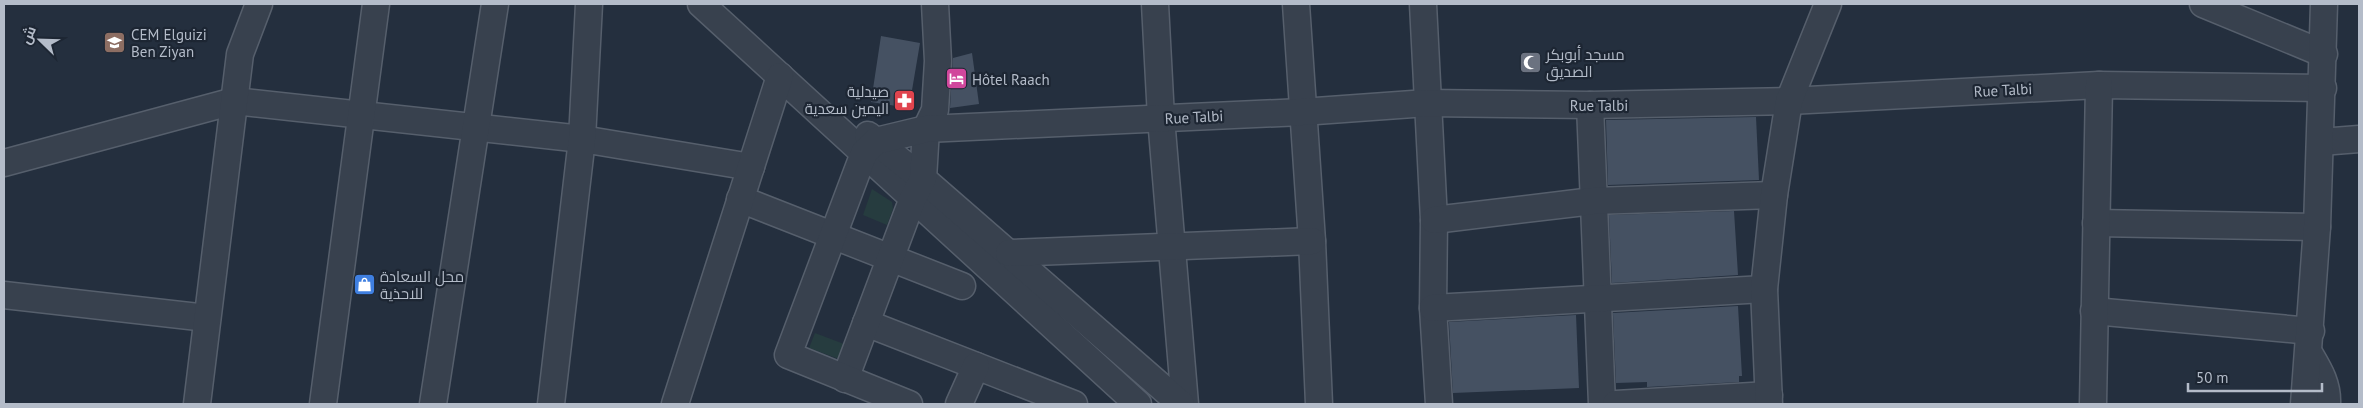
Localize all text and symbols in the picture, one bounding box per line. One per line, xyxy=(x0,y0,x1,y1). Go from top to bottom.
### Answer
north arrow xyxy=(15,15,65,65)
text: ش xyxy=(16,23,40,47)
place label: CEM Elguizi Ben Ziyan xyxy=(131,25,207,61)
school or university icon: CEM Elguizi Ben Ziyan xyxy=(103,31,127,55)
place label: مسجد أبوبكر الصديق xyxy=(1545,45,1625,82)
mosque icon: مسجد أبوبكر الصديق xyxy=(1518,51,1542,75)
hotel icon: Hôtel Raach xyxy=(944,67,968,91)
place label: Hôtel Raach xyxy=(972,70,1050,89)
street label: Rue Talbi xyxy=(1973,79,2033,101)
place label: صيدلية اليمين سعدية xyxy=(805,82,889,119)
pharmacy icon: صيدلية اليمين سعدية xyxy=(893,88,917,112)
street label: Rue Talbi xyxy=(1570,96,1628,115)
street label: Rue Talbi xyxy=(1164,106,1224,128)
place label: محل السعادة للاحذية xyxy=(380,267,464,303)
shop icon: محل السعادة للاحذية xyxy=(352,273,376,297)
scale bar xyxy=(2188,360,2322,392)
text: 50 m xyxy=(2196,368,2229,387)

